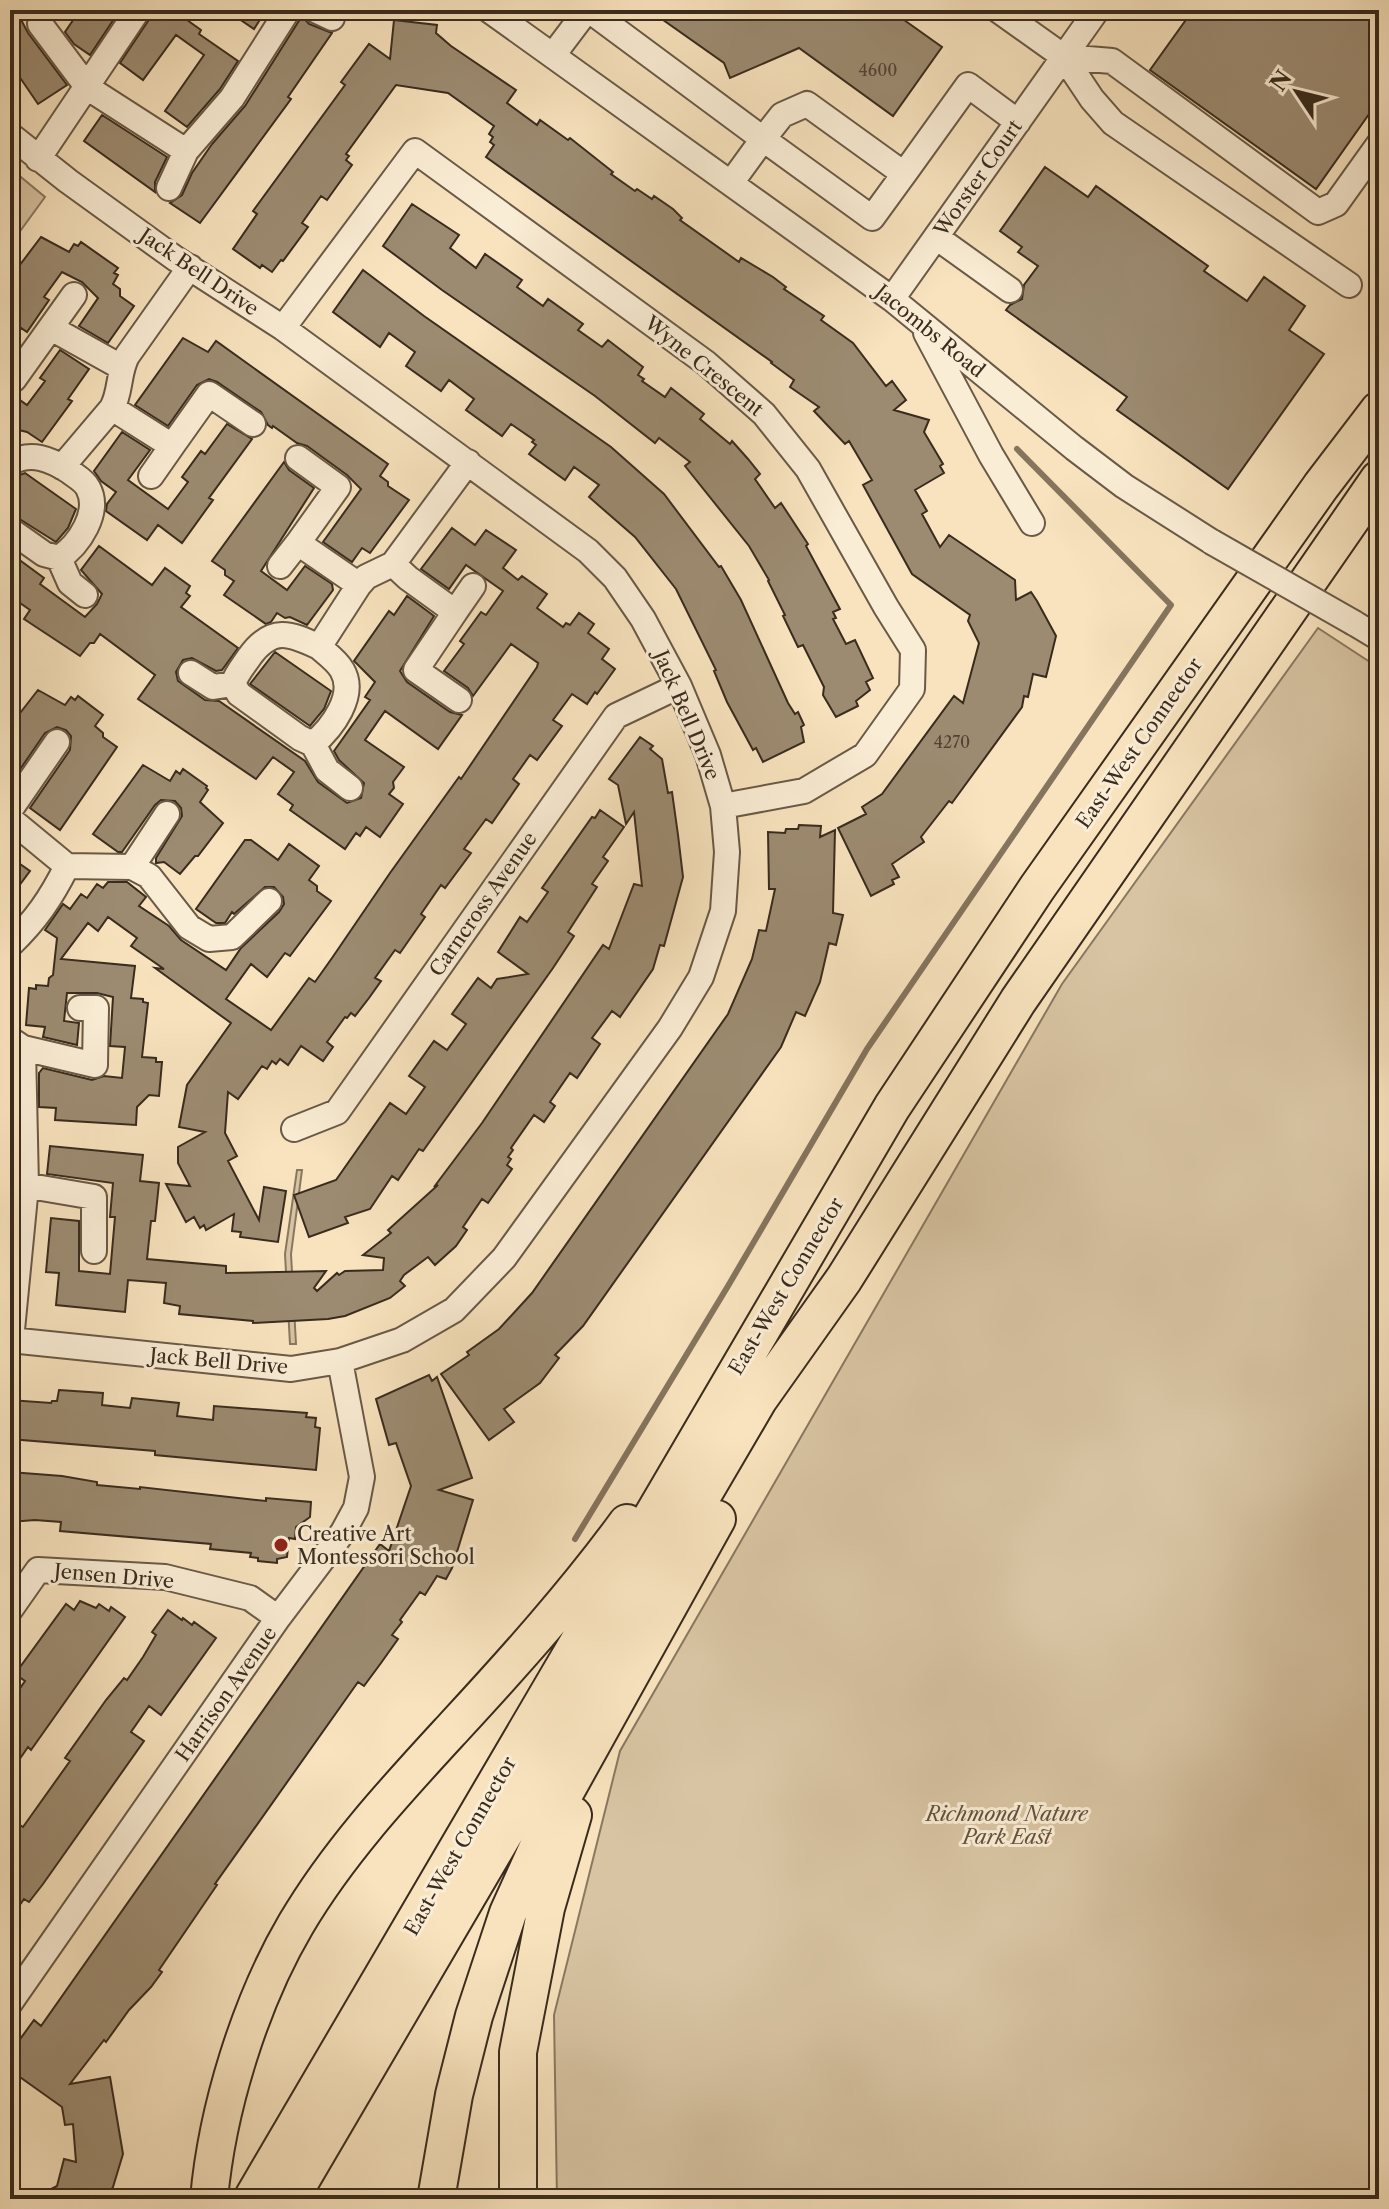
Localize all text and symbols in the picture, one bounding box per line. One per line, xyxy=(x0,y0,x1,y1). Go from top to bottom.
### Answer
north arrow xyxy=(1257,52,1337,132)
house number: 4600 xyxy=(859,60,897,80)
text: N xyxy=(1264,65,1298,96)
street label: Worster Court xyxy=(928,115,1027,242)
street label: Jack Bell Drive xyxy=(132,222,263,321)
street label: Jacombs Road xyxy=(868,278,990,383)
street label: Wyne Crescent xyxy=(639,310,768,421)
street label: Jack Bell Drive xyxy=(648,644,725,784)
street label: East-West Connector xyxy=(1071,653,1207,833)
house number: 4270 xyxy=(934,732,970,752)
street label: Carncross Avenue xyxy=(424,827,542,981)
street label: East-West Connector xyxy=(724,1192,849,1379)
street label: Jack Bell Drive xyxy=(146,1343,289,1379)
place label: Creative Art Montessori School xyxy=(297,1522,475,1569)
marker: Creative Art Montessori School xyxy=(272,1536,290,1554)
street label: Jensen Drive xyxy=(50,1559,175,1593)
street label: Harrison Avenue xyxy=(170,1622,282,1766)
street label: East-West Connector xyxy=(399,1752,521,1940)
park label: Richmond Nature Park East xyxy=(924,1802,1089,1849)

